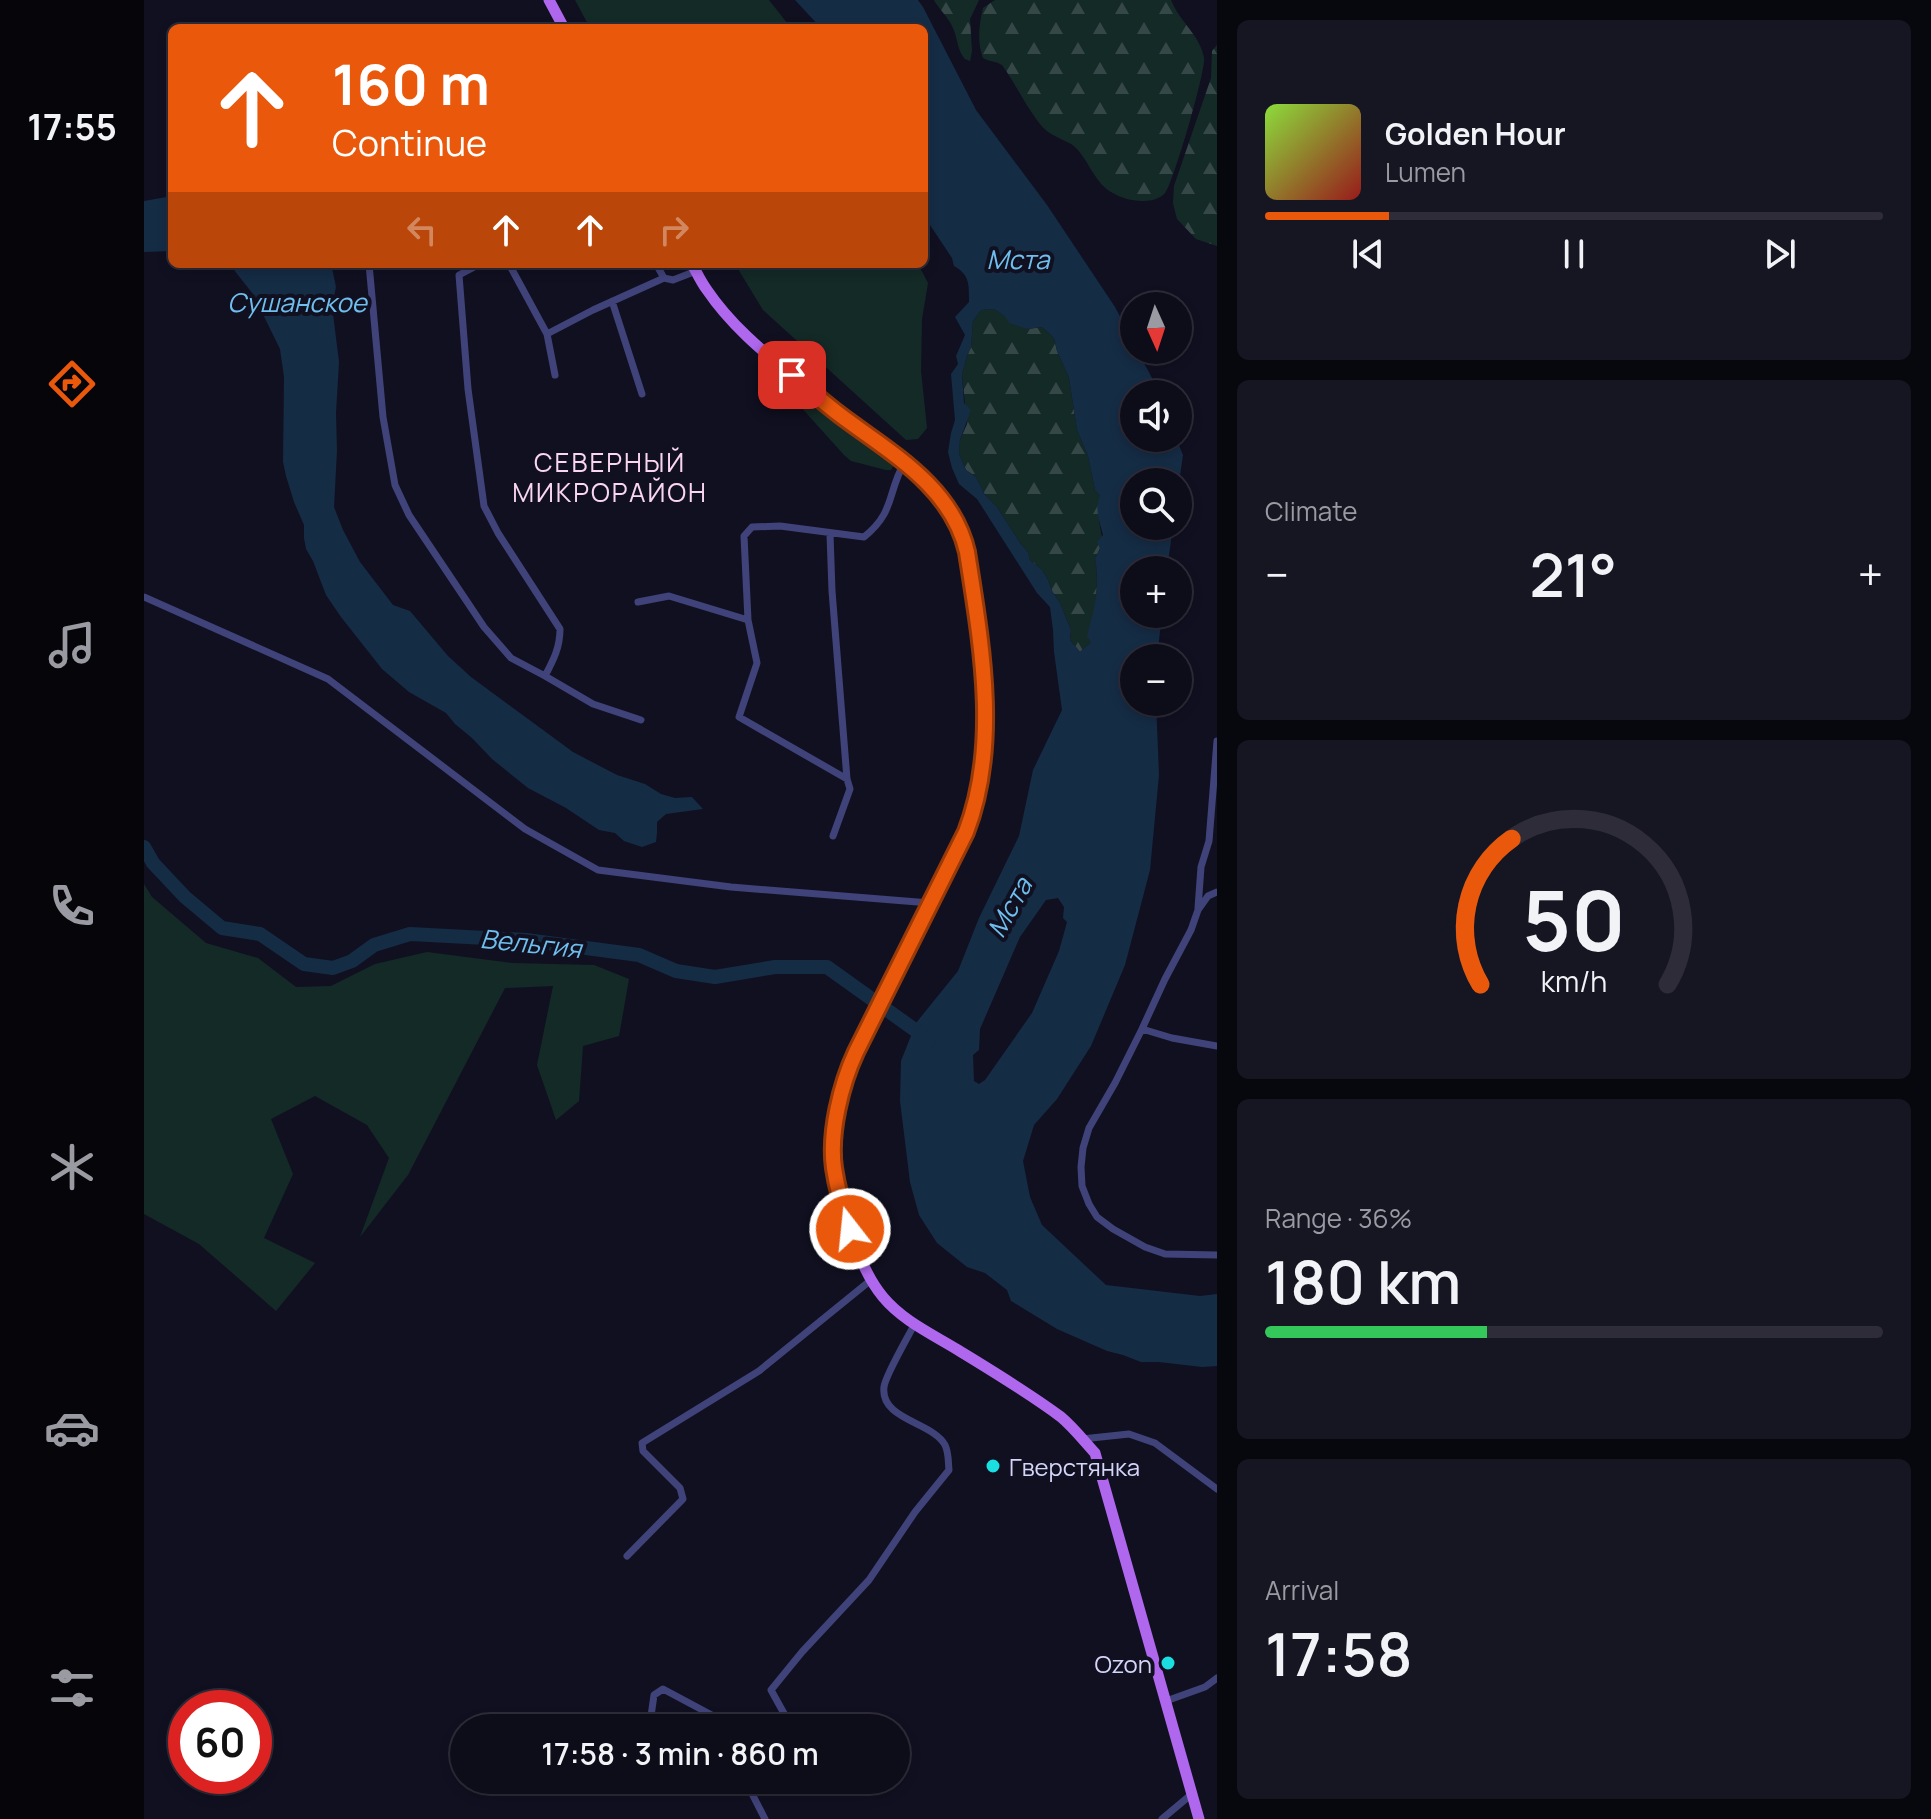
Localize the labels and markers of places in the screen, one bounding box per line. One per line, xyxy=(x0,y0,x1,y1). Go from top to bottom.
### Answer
pin xyxy=(758,341,826,409)
place label: Гверстянка xyxy=(1009,1450,1140,1483)
marker: Гверстянка xyxy=(984,1457,1002,1475)
place label: Ozon xyxy=(1094,1647,1152,1680)
marker: Ozon xyxy=(1159,1654,1177,1672)

